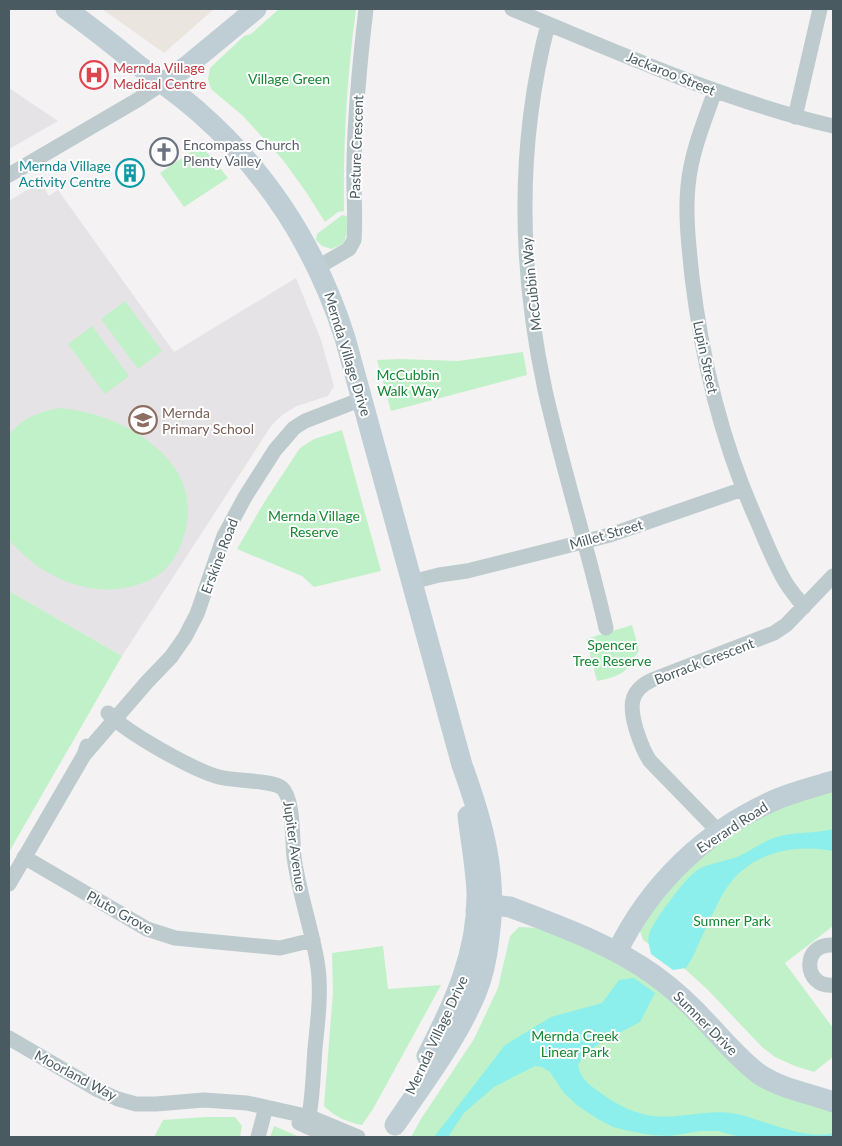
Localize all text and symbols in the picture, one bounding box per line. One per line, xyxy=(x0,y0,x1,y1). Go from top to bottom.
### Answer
street label: Jackaroo Street xyxy=(624,47,718,99)
place label: Mernda Village Medical Centre xyxy=(113,59,206,92)
hospital icon: Mernda Village Medical Centre xyxy=(79,60,109,90)
park label: Village Green xyxy=(248,70,330,87)
street label: Pasture Crescent xyxy=(346,95,366,199)
place label: Encompass Church Plenty Valley xyxy=(183,136,300,169)
church icon: Encompass Church Plenty Valley xyxy=(149,137,179,167)
place label: Mernda Village Activity Centre xyxy=(19,157,111,190)
building icon: Mernda Village Activity Centre xyxy=(115,158,145,188)
street label: McCubbin Way xyxy=(518,235,544,332)
street label: Mernda Village Drive xyxy=(321,290,375,418)
street label: Lupin Street xyxy=(690,319,722,395)
park label: McCubbin Walk Way xyxy=(376,366,440,399)
place label: Mernda Primary School xyxy=(162,404,254,437)
school or university icon: Mernda Primary School xyxy=(128,405,158,435)
park label: Mernda Village Reserve xyxy=(268,507,360,540)
street label: Millet Street xyxy=(567,515,645,553)
street label: Erskine Road xyxy=(197,516,241,596)
street label: Borrack Crescent xyxy=(652,634,756,688)
park label: Spencer Tree Reserve xyxy=(573,636,651,669)
street label: Everard Road xyxy=(693,798,771,856)
street label: Jupiter Avenue xyxy=(280,800,310,892)
street label: Pluto Grove xyxy=(84,887,156,937)
park label: Sumner Park xyxy=(693,912,772,929)
street label: Mernda Village Drive xyxy=(401,973,471,1097)
street label: Sumner Drive xyxy=(670,987,742,1059)
park label: Mernda Creek Linear Park xyxy=(531,1027,620,1060)
street label: Moorland Way xyxy=(32,1046,121,1104)

